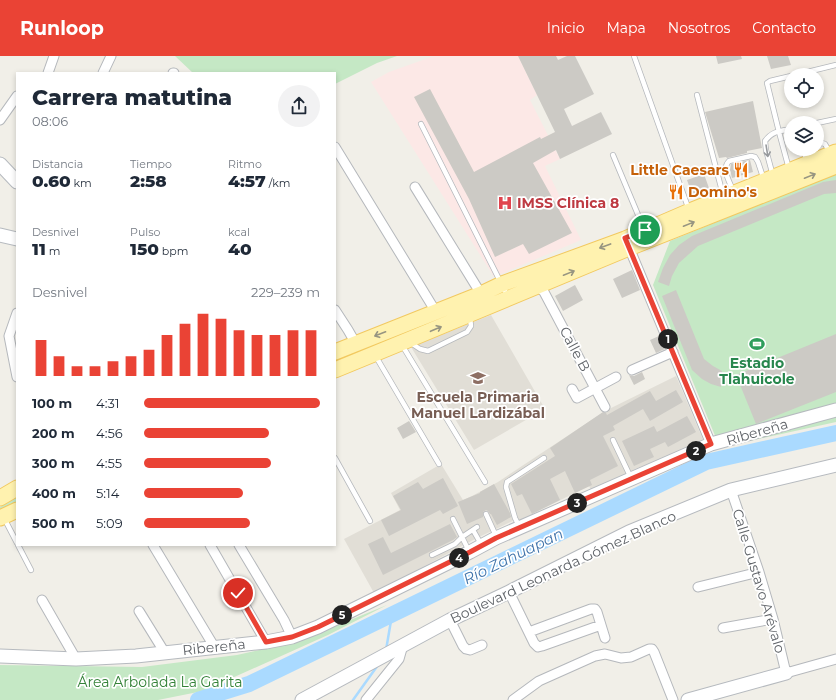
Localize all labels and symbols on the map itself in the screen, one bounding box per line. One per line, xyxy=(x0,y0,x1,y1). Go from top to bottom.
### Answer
one-way arrow xyxy=(763,144,771,157)
place label: Little Caesars xyxy=(630,161,730,179)
restaurant icon: Little Caesars xyxy=(732,161,750,179)
one-way arrow xyxy=(804,172,816,179)
restaurant icon: Domino's xyxy=(667,183,685,201)
place label: Domino's xyxy=(688,183,758,201)
hospital icon: IMSS Clínica 8 xyxy=(496,194,514,212)
place label: IMSS Clínica 8 xyxy=(517,194,619,212)
pin xyxy=(628,213,662,247)
one-way arrow xyxy=(683,220,695,228)
one-way arrow xyxy=(599,243,612,250)
one-way arrow xyxy=(562,269,574,277)
street label: Calle B xyxy=(556,323,594,375)
one-way arrow xyxy=(430,324,442,332)
pin: 1 xyxy=(658,329,678,349)
one-way arrow xyxy=(374,331,386,339)
sports icon: Estadio Tlahuicole xyxy=(748,335,766,353)
place label: Estadio Tlahuicole xyxy=(719,354,795,388)
school or university icon: Escuela Primaria Manuel Lardizábal xyxy=(469,369,487,387)
place label: Escuela Primaria Manuel Lardizábal xyxy=(411,388,545,422)
street label: Ribereña xyxy=(724,415,790,449)
pin: 2 xyxy=(686,441,706,461)
pin: 3 xyxy=(567,493,587,513)
street label: Boulevard Leonarda Gómez Blanco xyxy=(447,507,679,627)
street label: Calle Gustavo Arévalo xyxy=(728,507,790,656)
water label: Río Zahuapan xyxy=(460,524,566,588)
pin: 4 xyxy=(449,548,469,568)
pin xyxy=(221,576,255,610)
pin: 5 xyxy=(332,605,352,625)
street label: Ribereña xyxy=(182,635,246,659)
park label: Área Arbolada La Garita xyxy=(78,673,242,691)

